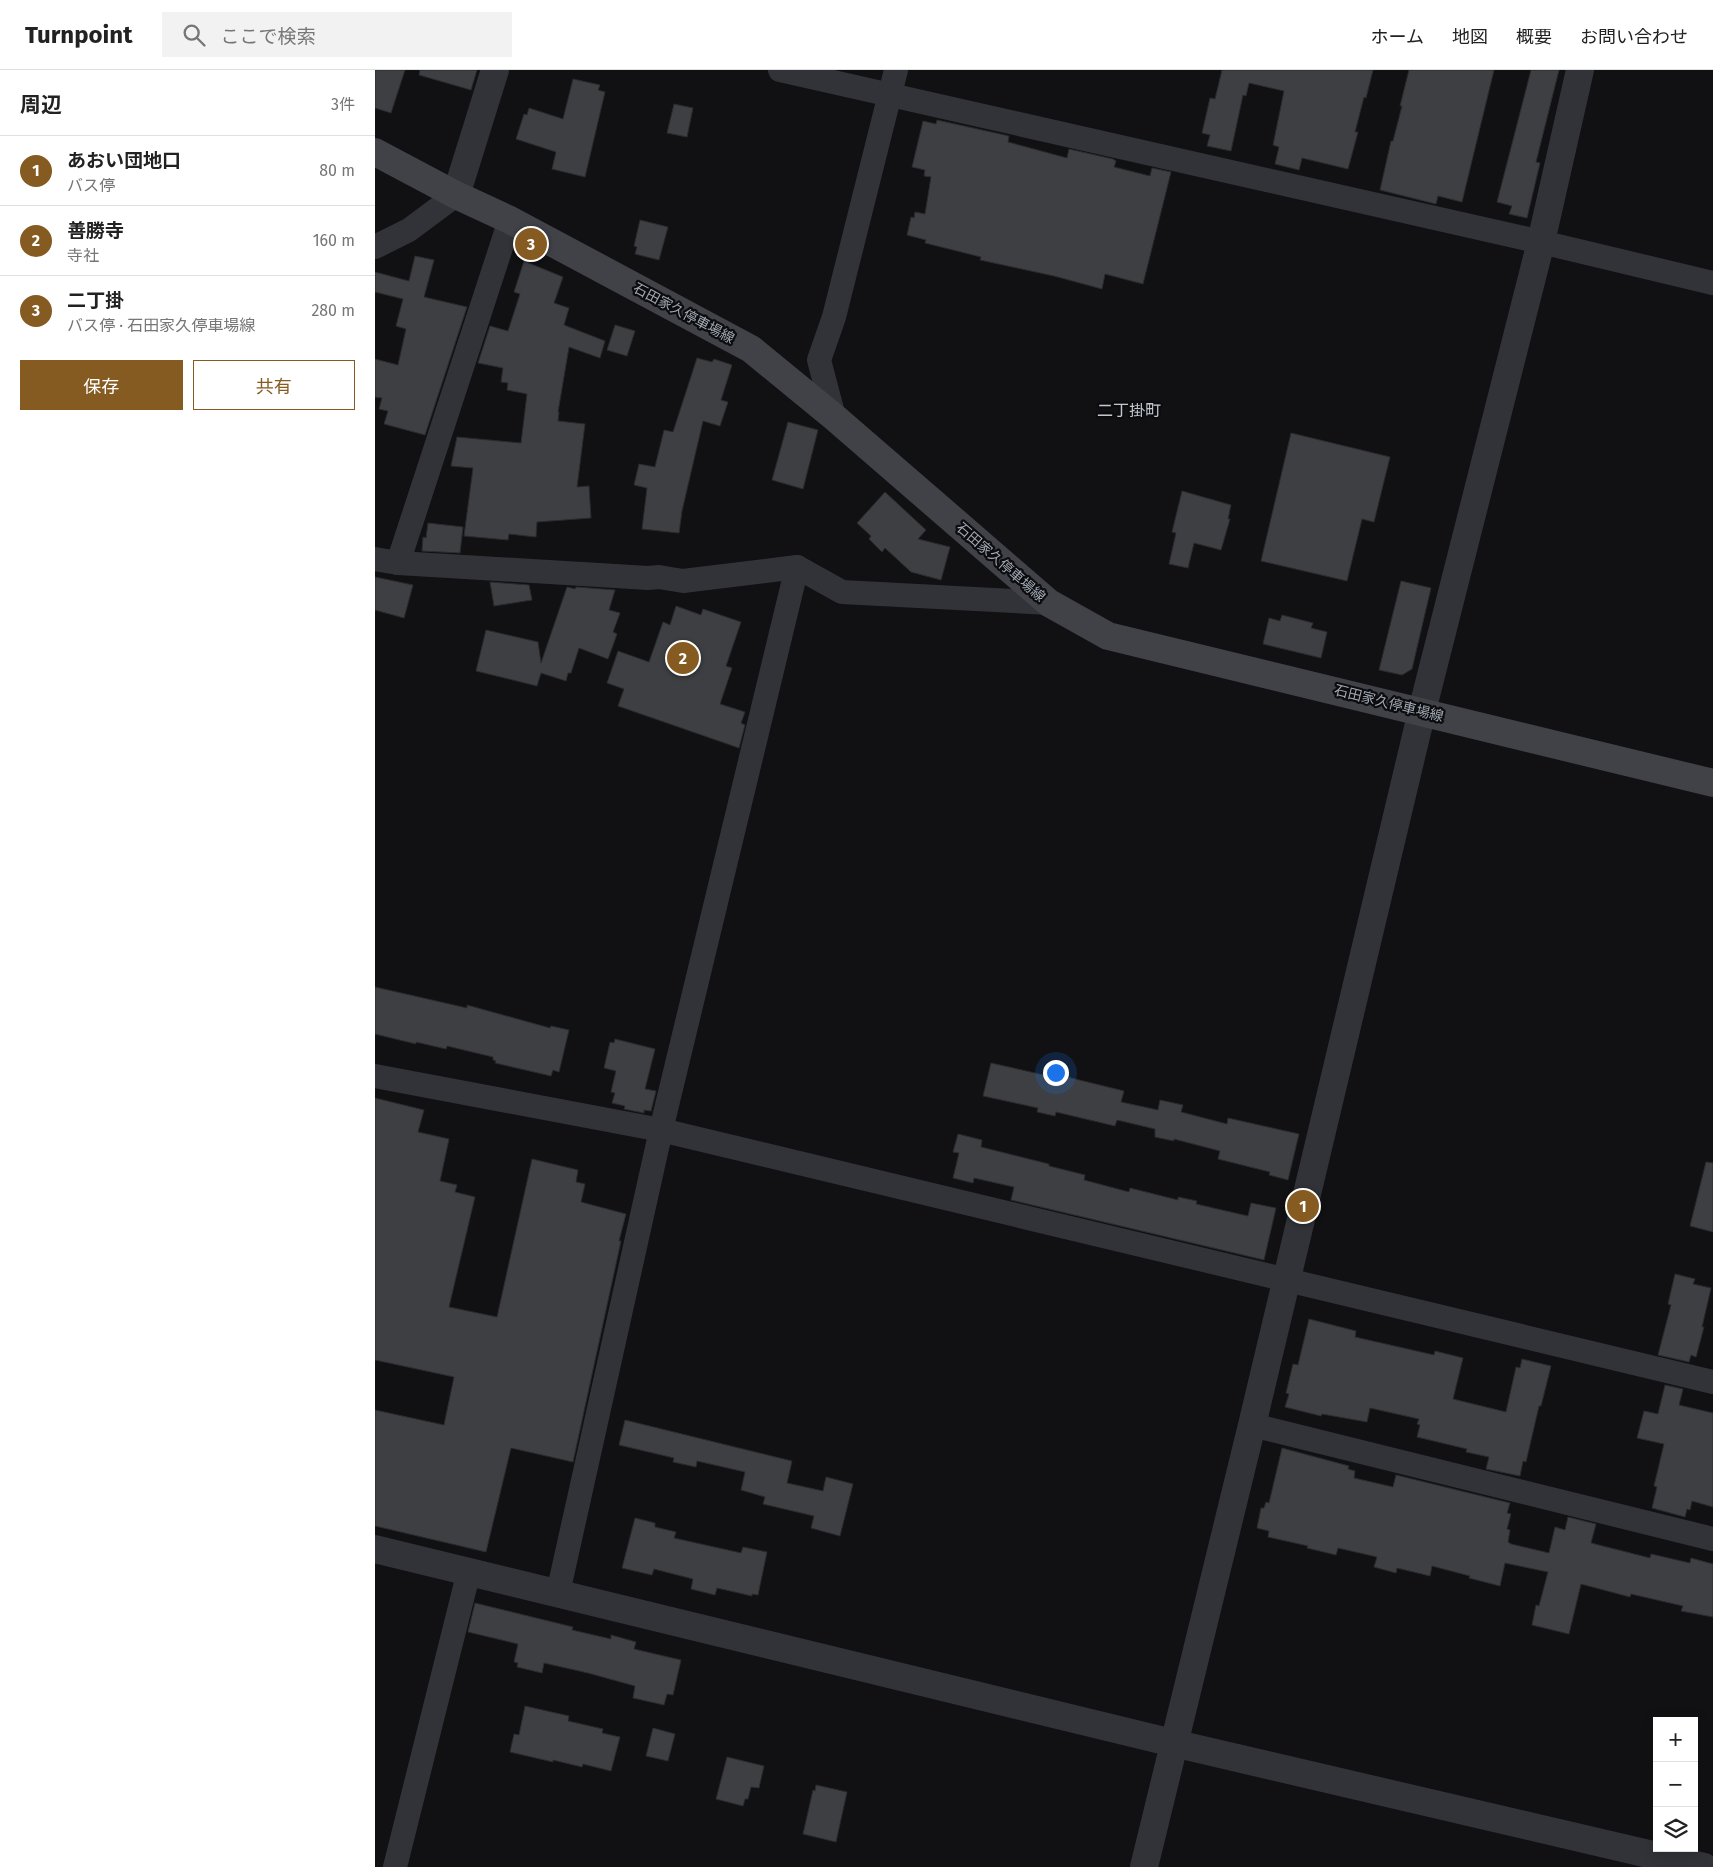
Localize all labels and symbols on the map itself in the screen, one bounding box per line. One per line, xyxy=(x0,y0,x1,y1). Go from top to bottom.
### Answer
pin: 3 xyxy=(515,225,547,263)
street label: 石田家久停車場線 xyxy=(630,280,737,347)
district label: 二丁掛町 xyxy=(1097,401,1161,420)
street label: 石田家久停車場線 xyxy=(953,519,1049,606)
pin: 2 xyxy=(667,639,699,677)
street label: 石田家久停車場線 xyxy=(1332,682,1445,725)
your location xyxy=(1043,1060,1069,1086)
pin: 1 xyxy=(1287,1187,1319,1225)

